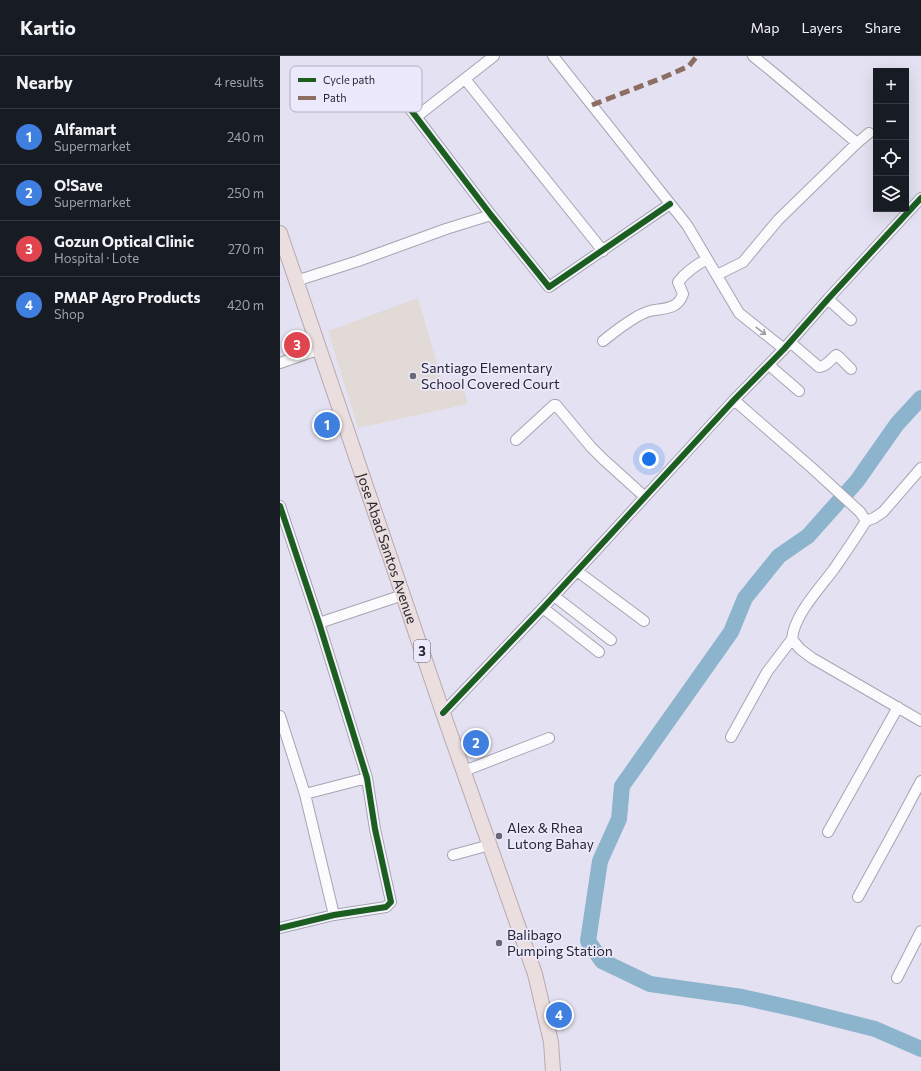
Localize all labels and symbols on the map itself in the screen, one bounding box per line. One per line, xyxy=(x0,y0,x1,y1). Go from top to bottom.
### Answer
legend xyxy=(290,66,422,112)
text: Cycle path xyxy=(323,73,375,86)
text: Path xyxy=(323,91,346,104)
one-way arrow xyxy=(756,327,767,335)
pin: 3 xyxy=(284,330,310,360)
place label: Santiago Elementary School Covered Court xyxy=(421,359,560,392)
marker: Santiago Elementary School Covered Court xyxy=(408,371,418,381)
pin: 1 xyxy=(314,410,340,440)
your location xyxy=(639,449,659,469)
street label: Jose Abad Santos Avenue xyxy=(354,471,421,626)
road number: 3 xyxy=(414,640,430,662)
pin: 2 xyxy=(463,728,489,758)
place label: Alex & Rhea Lutong Bahay xyxy=(507,819,594,852)
marker: Alex & Rhea Lutong Bahay xyxy=(494,831,504,841)
place label: Balibago Pumping Station xyxy=(507,926,613,959)
marker: Balibago Pumping Station xyxy=(494,938,504,948)
pin: 4 xyxy=(546,1000,572,1030)

